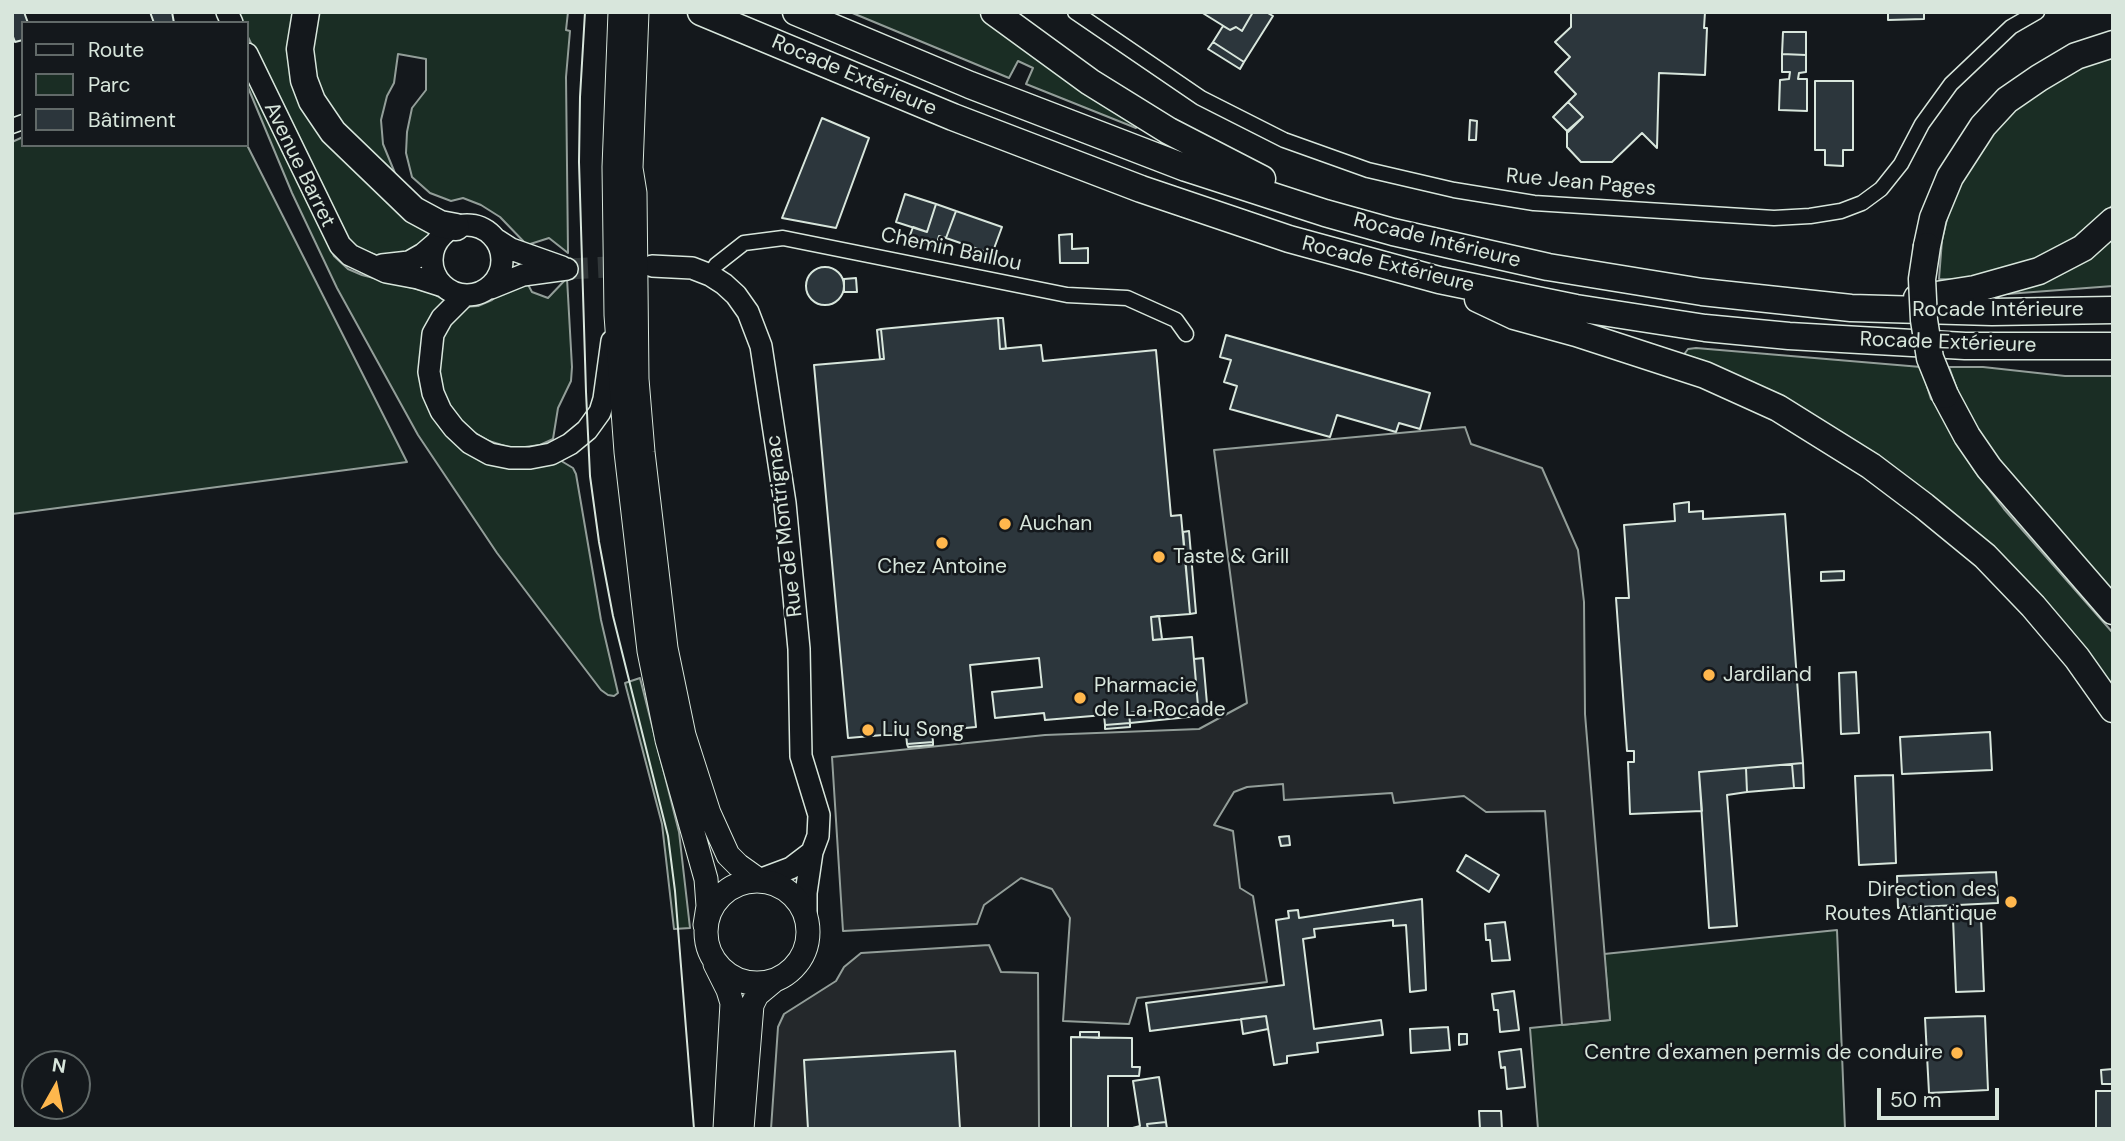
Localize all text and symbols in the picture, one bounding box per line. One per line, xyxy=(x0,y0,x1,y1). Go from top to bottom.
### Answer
legend xyxy=(21,21,248,147)
street label: Rocade Extérieure xyxy=(768,30,940,122)
text: Route xyxy=(88,36,144,64)
text: Parc xyxy=(88,71,131,99)
street label: Avenue Barret xyxy=(258,98,340,232)
text: Bâtiment xyxy=(88,106,176,134)
street label: Rue Jean Pages xyxy=(1505,164,1657,202)
street label: Rocade Intérieure xyxy=(1351,208,1523,274)
street label: Chemin Baillou xyxy=(878,223,1024,277)
street label: Rocade Extérieure xyxy=(1299,231,1477,299)
street label: Rocade Intérieure xyxy=(1912,297,2084,323)
street label: Rocade Extérieure xyxy=(1859,327,2037,359)
street label: Rue de Montrignac xyxy=(761,434,809,618)
place label: Auchan xyxy=(1019,511,1092,537)
marker: Auchan xyxy=(997,516,1013,532)
marker: Chez Antoine xyxy=(934,535,950,551)
place label: Taste & Grill xyxy=(1173,544,1289,570)
marker: Taste & Grill xyxy=(1151,549,1167,565)
place label: Chez Antoine xyxy=(877,554,1007,580)
place label: Jardiland xyxy=(1723,662,1812,688)
marker: Jardiland xyxy=(1701,667,1717,683)
place label: Pharmacie de La Rocade xyxy=(1094,673,1226,723)
marker: Pharmacie de La Rocade xyxy=(1072,690,1088,706)
place label: Liu Song xyxy=(882,717,964,743)
marker: Liu Song xyxy=(860,722,876,738)
place label: Direction des Routes Atlantique xyxy=(1825,877,1997,927)
marker: Direction des Routes Atlantique xyxy=(2003,894,2019,910)
place label: Centre d'examen permis de conduire xyxy=(1584,1040,1943,1066)
marker: Centre d'examen permis de conduire xyxy=(1949,1045,1965,1061)
north arrow xyxy=(21,1050,91,1120)
text: N xyxy=(50,1052,68,1079)
scale bar xyxy=(1880,1074,2002,1118)
text: 50 m xyxy=(1890,1086,1941,1114)

